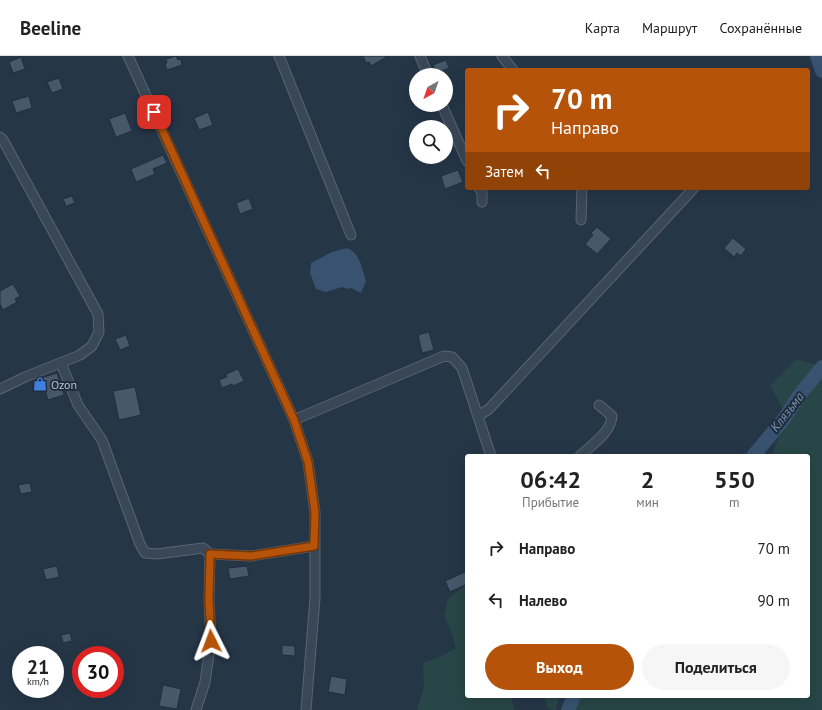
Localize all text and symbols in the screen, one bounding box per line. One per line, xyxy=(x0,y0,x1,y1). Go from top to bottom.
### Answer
text: Beeline xyxy=(20,16,81,40)
text: Карта xyxy=(585,19,620,37)
text: Маршрут xyxy=(642,19,697,37)
text: Сохранённые xyxy=(719,19,802,37)
north arrow xyxy=(409,68,453,112)
map controls xyxy=(409,68,453,164)
text: 70 m xyxy=(551,80,612,117)
icon: right xyxy=(485,84,537,136)
pin xyxy=(137,95,171,129)
icon: arrive xyxy=(143,101,165,123)
text: Направо xyxy=(551,116,619,139)
button: search xyxy=(409,120,453,164)
icon: left xyxy=(532,160,554,182)
text: Затем xyxy=(485,162,524,181)
shop icon: Ozon xyxy=(32,376,48,392)
place label: Ozon xyxy=(51,377,77,392)
water label: Клязьма xyxy=(766,388,808,435)
text: 06:42 xyxy=(520,464,581,495)
text: 2 xyxy=(641,464,654,495)
text: 550 xyxy=(714,464,755,495)
text: Прибытие xyxy=(522,494,579,511)
text: мин xyxy=(636,494,659,511)
text: m xyxy=(729,494,740,511)
icon: right xyxy=(485,537,507,559)
text: Направо xyxy=(519,539,575,558)
text: 70 m xyxy=(757,539,790,558)
icon: left xyxy=(485,589,507,611)
text: Налево xyxy=(519,591,567,610)
text: 90 m xyxy=(757,591,790,610)
position arrow xyxy=(190,620,232,662)
button: Выход xyxy=(485,644,634,690)
button: Поделиться xyxy=(642,644,790,690)
speed limit sign: 30 xyxy=(72,646,124,698)
text: 21 xyxy=(27,654,49,680)
text: km/h xyxy=(27,675,49,688)

